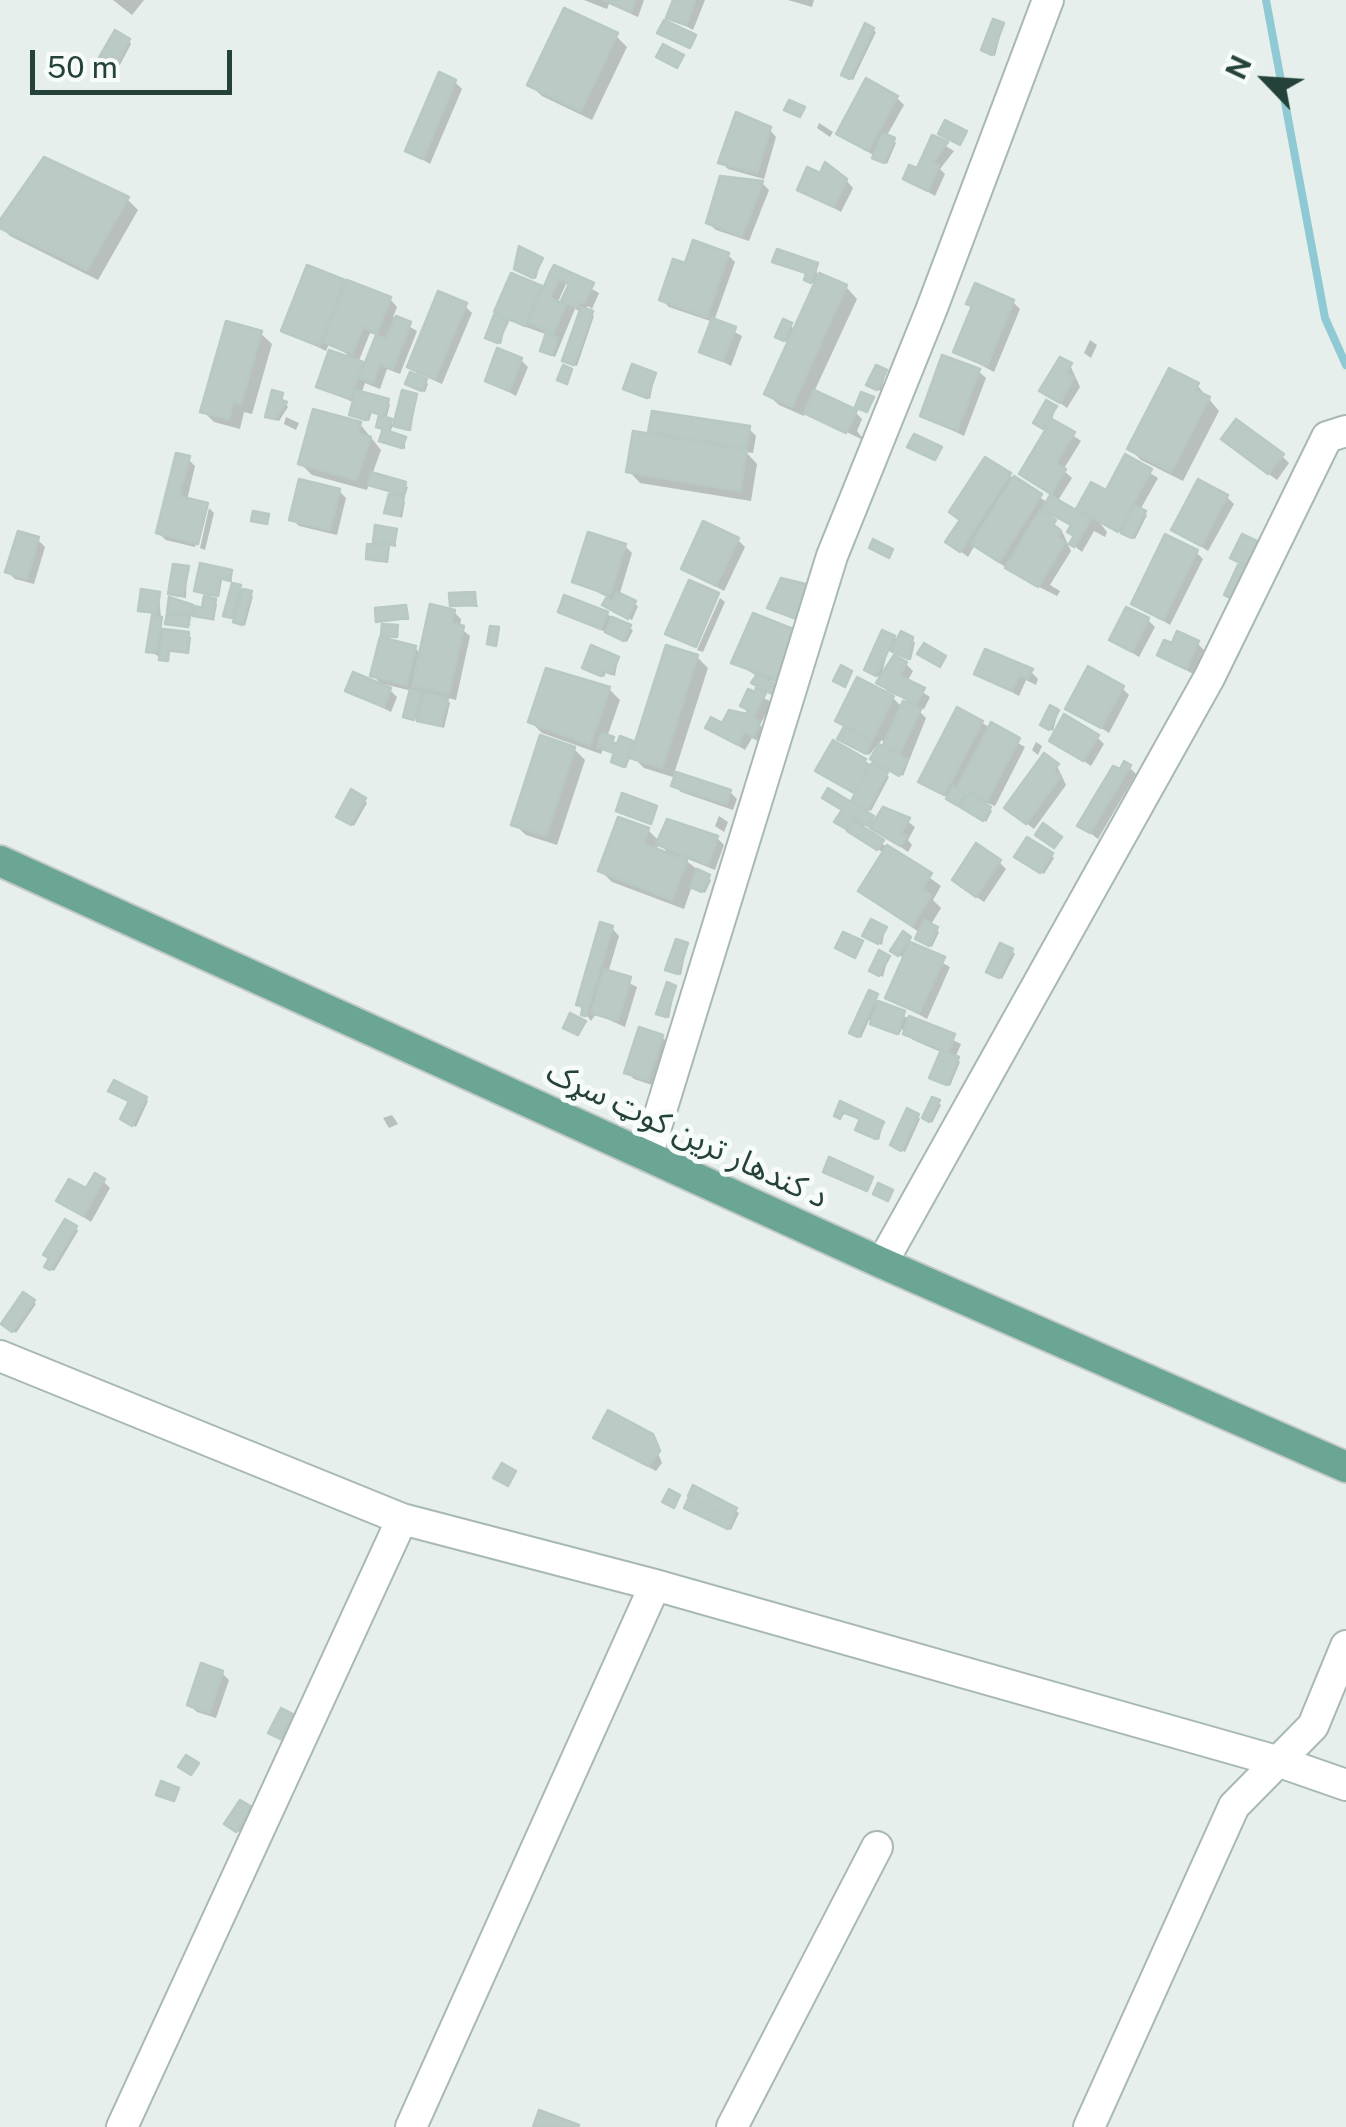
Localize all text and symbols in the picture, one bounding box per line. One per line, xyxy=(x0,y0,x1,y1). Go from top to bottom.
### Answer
scale bar xyxy=(35,30,238,92)
north arrow xyxy=(1216,30,1316,130)
text: 50 m xyxy=(47,49,118,85)
text: N xyxy=(1219,50,1258,84)
street label: د کندهار ترين کوټ سړک xyxy=(540,1053,834,1217)

